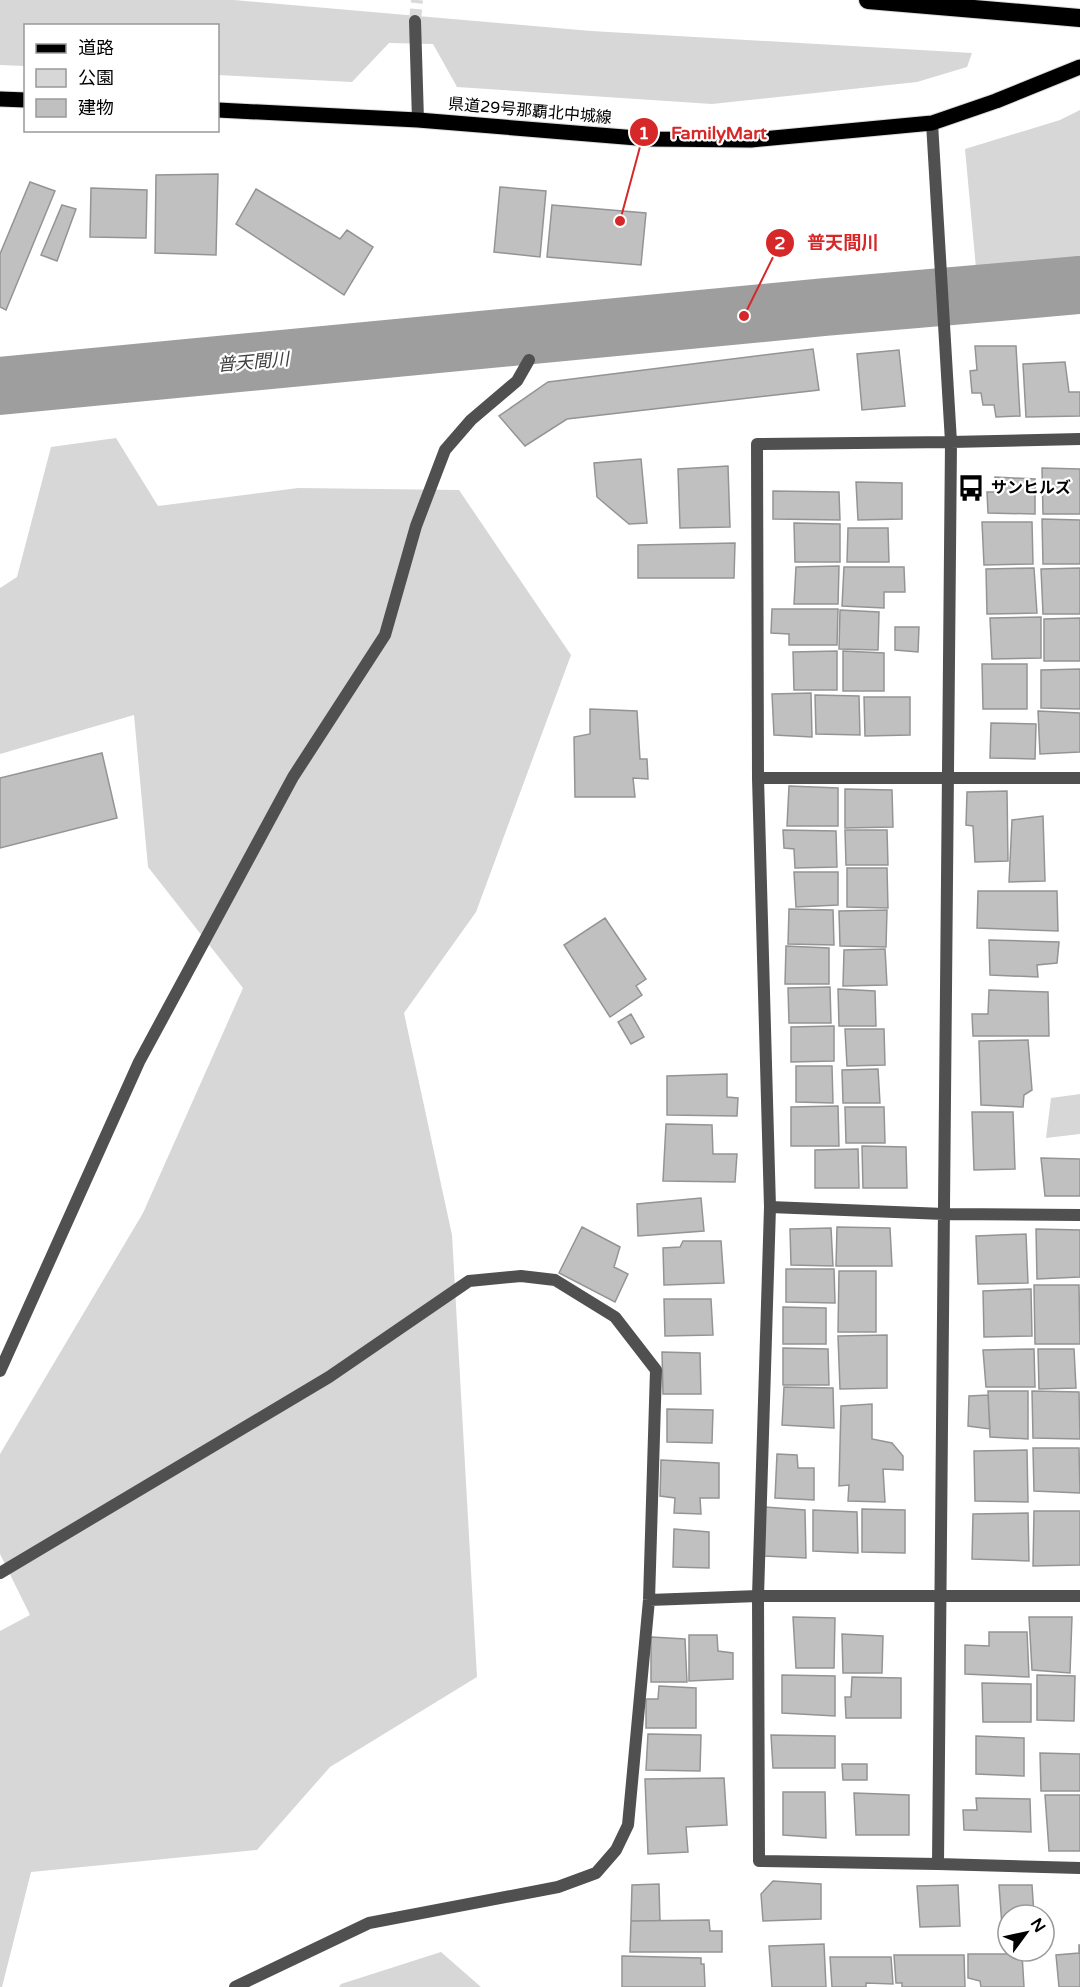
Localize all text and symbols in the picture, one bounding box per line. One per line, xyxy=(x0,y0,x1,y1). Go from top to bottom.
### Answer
legend xyxy=(24,24,219,132)
text: 道路 xyxy=(78,37,114,59)
text: 公園 xyxy=(78,67,114,89)
street label: 県道29号那覇北中城線 xyxy=(447,94,613,128)
text: 建物 xyxy=(78,97,114,119)
callout: FamilyMart xyxy=(629,114,779,150)
text: 1 xyxy=(638,122,650,144)
text: FamilyMart xyxy=(671,122,767,144)
callout: 普天間川 xyxy=(765,225,891,261)
text: 2 xyxy=(774,232,786,254)
text: 普天間川 xyxy=(807,232,879,254)
water label: 普天間川 xyxy=(216,348,292,376)
bus stop icon: サンヒルズ xyxy=(956,473,986,503)
place label: サンヒルズ xyxy=(991,478,1071,498)
north arrow xyxy=(996,1903,1056,1963)
text: N xyxy=(1026,1915,1050,1936)

